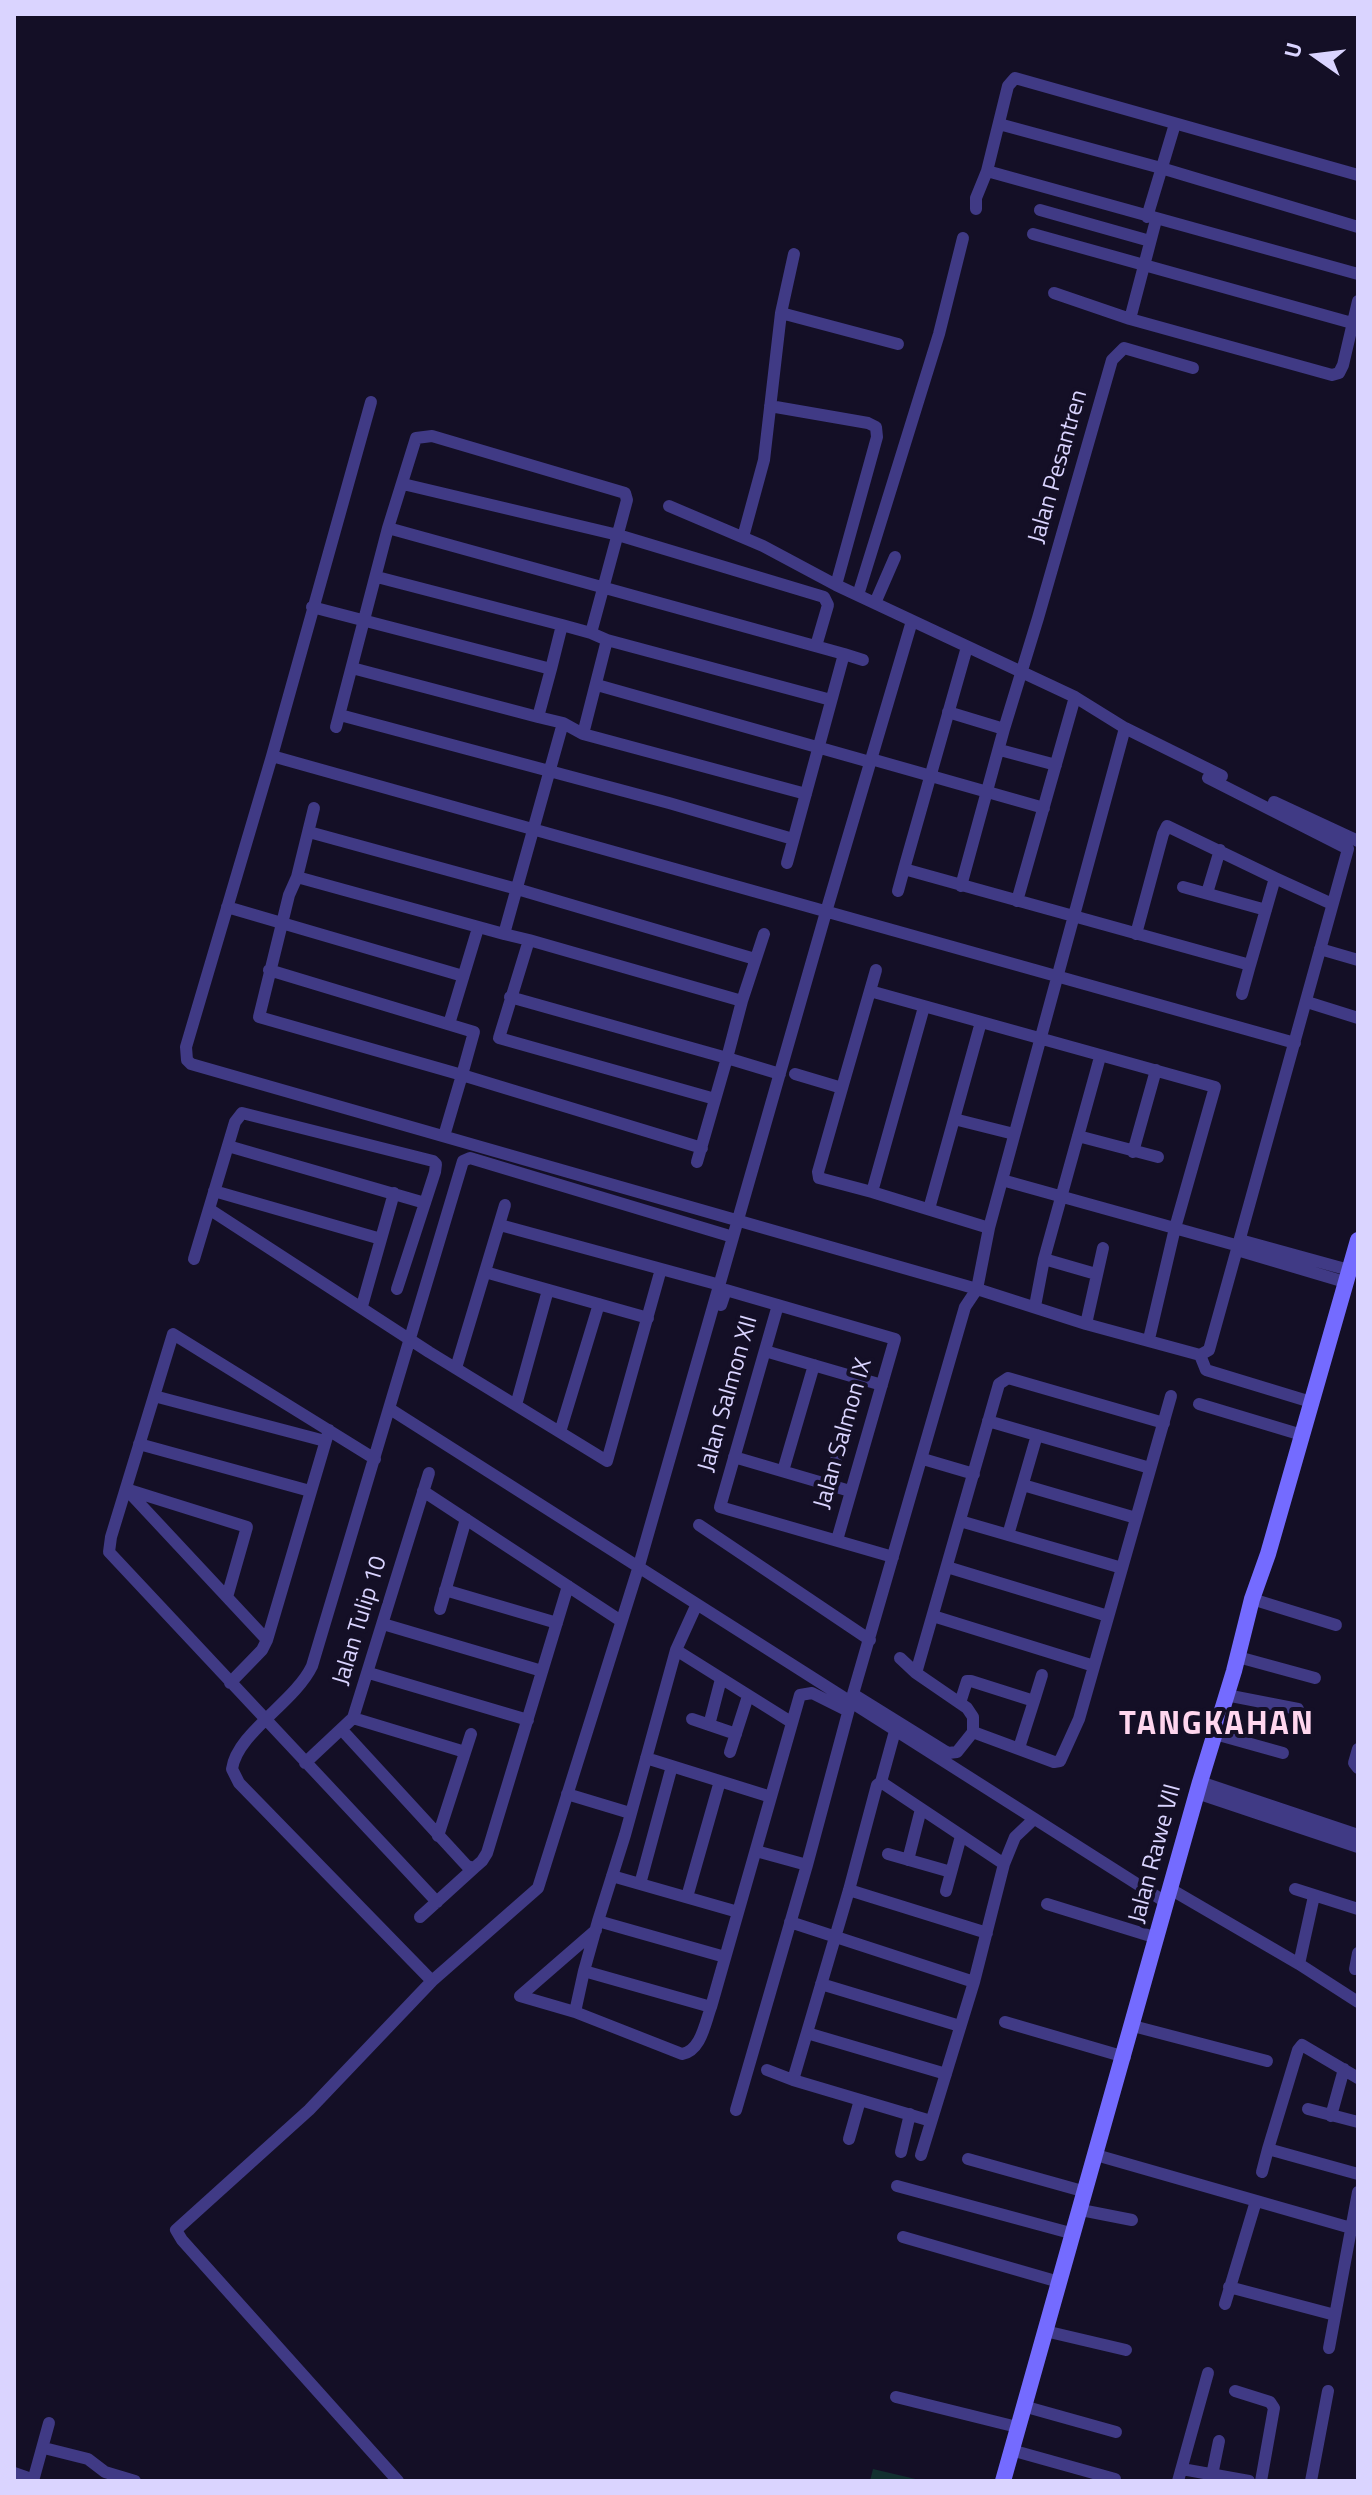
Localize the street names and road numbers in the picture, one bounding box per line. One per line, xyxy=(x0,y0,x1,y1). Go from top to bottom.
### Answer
street label: Jalan Pesantren xyxy=(1023,387,1095,547)
street label: Jalan Salmon XII xyxy=(693,1312,765,1476)
street label: Jalan Salmon IX xyxy=(809,1355,879,1513)
street label: Jalan Tulip 10 xyxy=(328,1553,394,1689)
street label: Jalan Rawe VII xyxy=(1124,1781,1188,1927)

